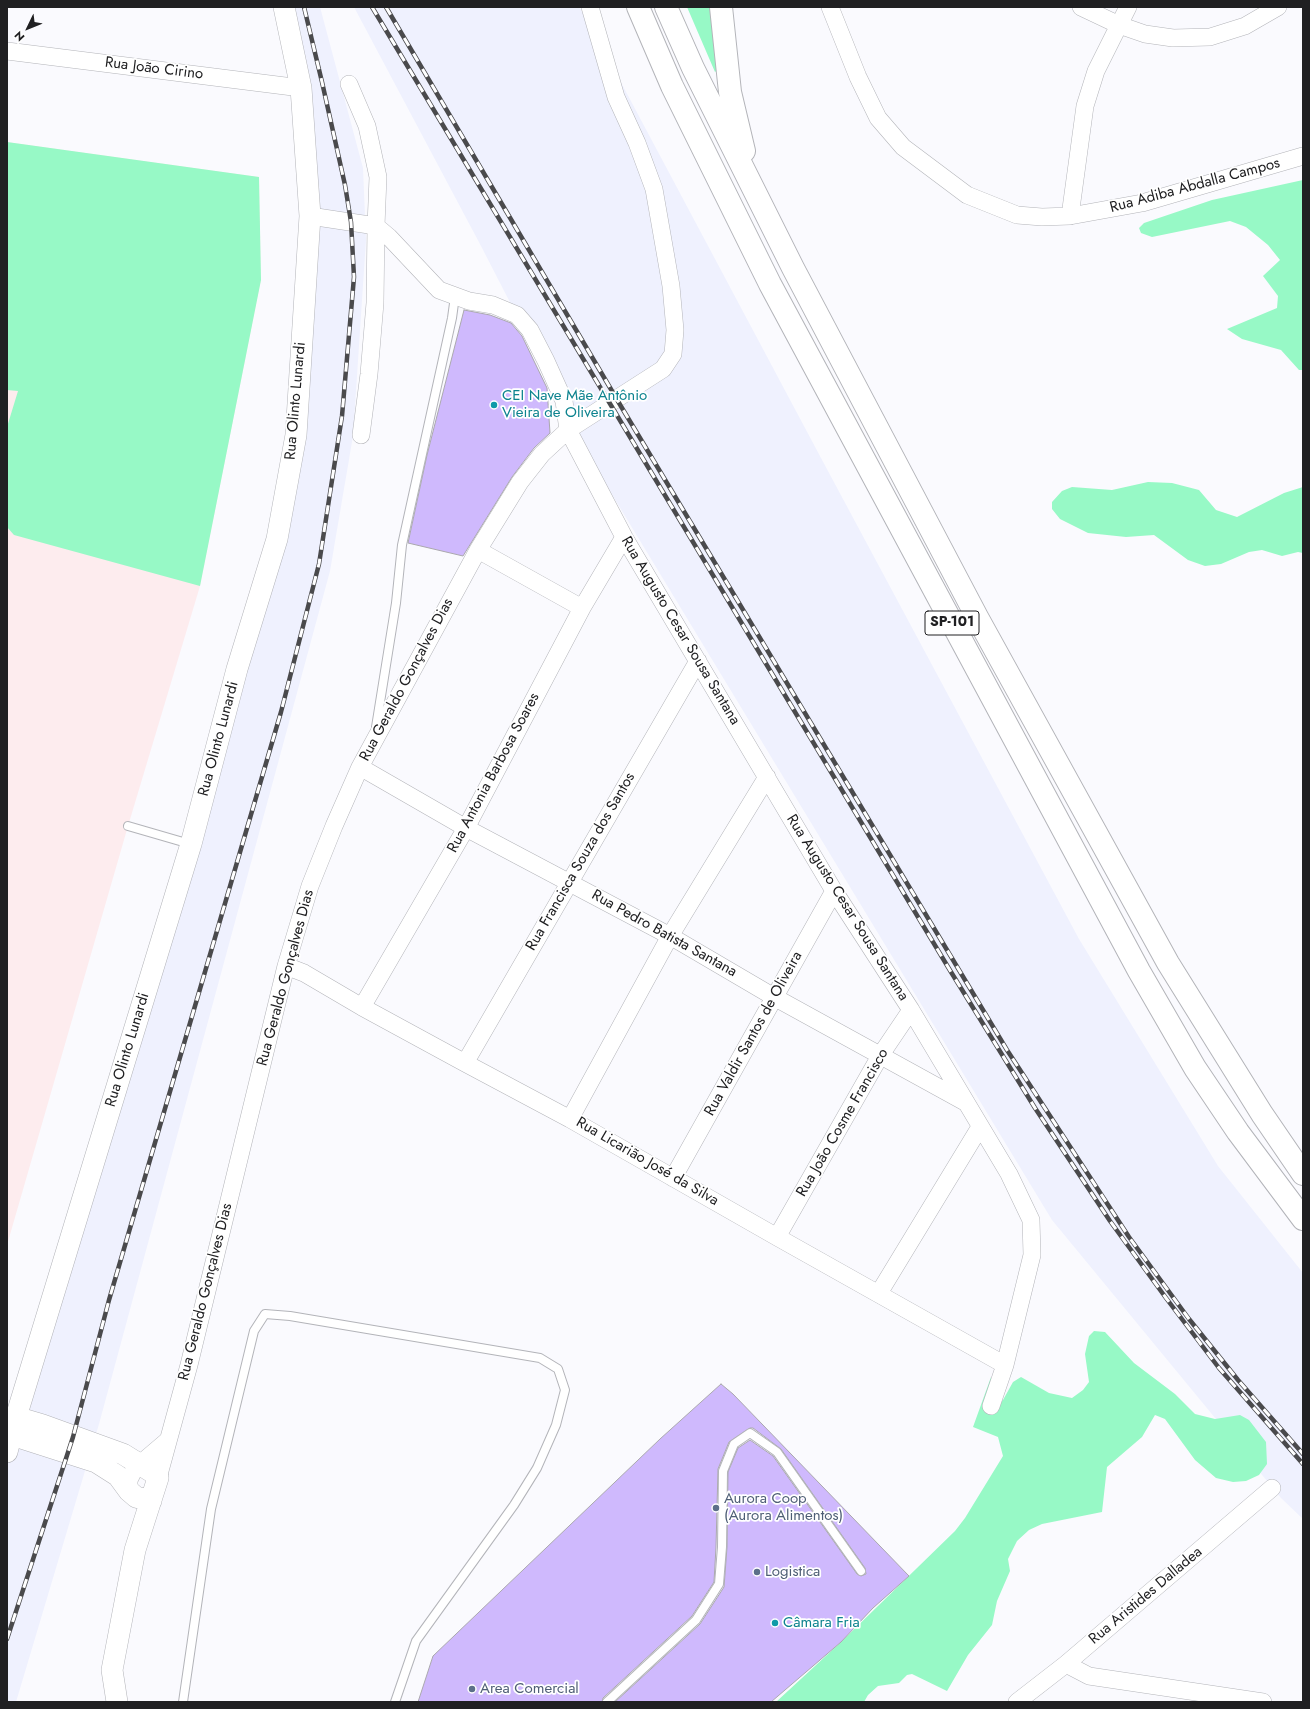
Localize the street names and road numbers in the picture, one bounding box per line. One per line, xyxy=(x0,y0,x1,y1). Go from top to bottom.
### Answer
street label: Rua João Cirino xyxy=(104,54,204,84)
street label: Rua Adiba Abdalla Campos xyxy=(1108,155,1282,217)
street label: Rua Olinto Lunardi xyxy=(282,341,310,461)
street label: Rua Augusto Cesar Sousa Santana xyxy=(617,534,743,728)
street label: Rua Geraldo Gonçalves Dias xyxy=(356,595,458,765)
road number: SP-101 xyxy=(925,611,979,635)
street label: Rua Olinto Lunardi xyxy=(195,680,243,798)
street label: Rua Antonia Barbosa Soares xyxy=(444,690,544,856)
street label: Rua Francisca Souza dos Santos xyxy=(523,770,639,954)
street label: Rua Augusto Cesar Sousa Santana xyxy=(782,811,912,1005)
street label: Rua Pedro Batista Santana xyxy=(588,887,740,981)
street label: Rua Geraldo Gonçalves Dias xyxy=(254,888,318,1068)
street label: Rua Valdir Santos de Oliveira xyxy=(701,949,807,1119)
street label: Rua Olinto Lunardi xyxy=(102,991,154,1109)
street label: Rua João Cosme Francisco xyxy=(793,1046,893,1200)
street label: Rua Licarião José da Silva xyxy=(572,1114,722,1210)
street label: Rua Geraldo Gonçalves Dias xyxy=(175,1202,237,1382)
street label: Rua Aristides Dalladea xyxy=(1086,1543,1206,1649)

